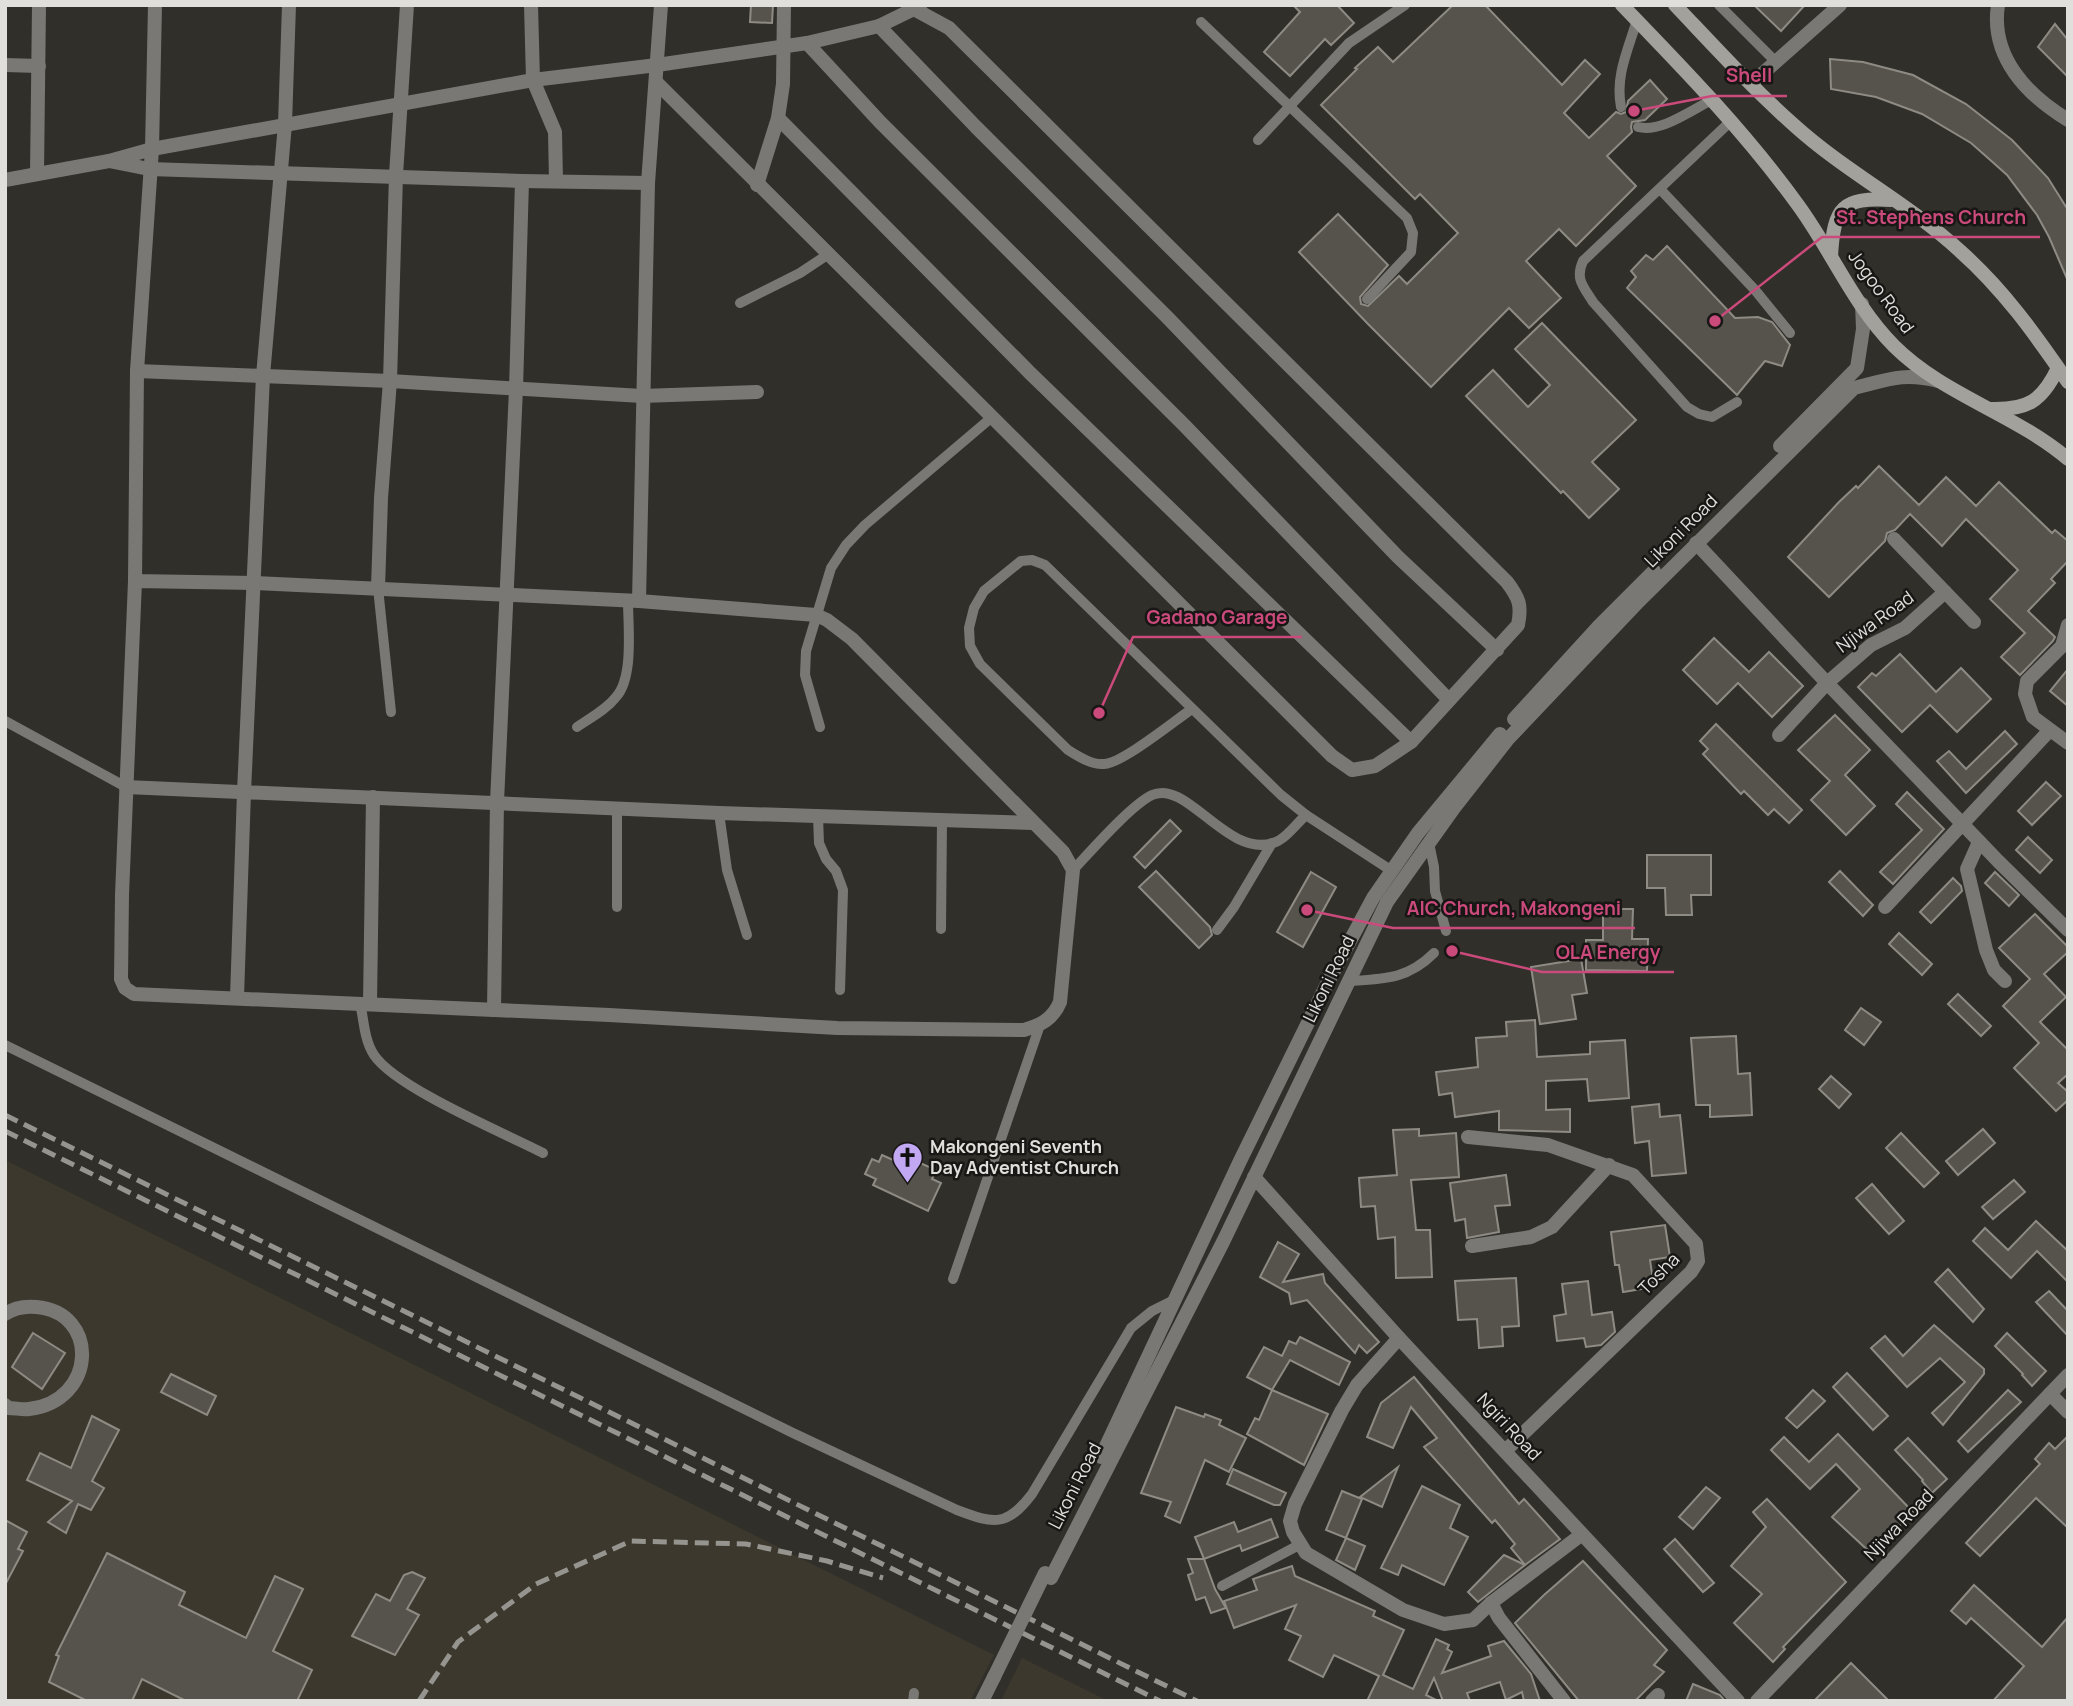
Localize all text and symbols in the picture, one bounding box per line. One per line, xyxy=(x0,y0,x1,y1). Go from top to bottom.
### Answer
callout: Shell xyxy=(1712,56,1787,96)
text: Shell xyxy=(1726,62,1772,88)
callout: St. Stephens Church xyxy=(1822,197,2040,237)
text: St. Stephens Church xyxy=(1836,204,2026,230)
street label: Jogoo Road xyxy=(1844,245,1920,338)
street label: Likoni Road xyxy=(1639,489,1722,572)
street label: Njiwa Road xyxy=(1831,585,1918,658)
callout: Gadano Garage xyxy=(1133,597,1302,637)
text: Gadano Garage xyxy=(1146,604,1288,630)
callout: AIC Church, Makongeni xyxy=(1393,888,1635,928)
text: AIC Church, Makongeni xyxy=(1407,895,1621,921)
street label: Likoni Road xyxy=(1297,931,1359,1026)
callout: OLA Energy xyxy=(1542,932,1674,972)
text: OLA Energy xyxy=(1556,939,1661,965)
place label: Makongeni Seventh Day Adventist Church xyxy=(930,1134,1119,1179)
church icon: Makongeni Seventh Day Adventist Church xyxy=(890,1140,924,1184)
street label: Tosha xyxy=(1632,1247,1684,1300)
street label: Ngiri Road xyxy=(1472,1387,1547,1465)
street label: Likoni Road xyxy=(1042,1438,1106,1533)
street label: Njiwa Road xyxy=(1858,1483,1938,1565)

